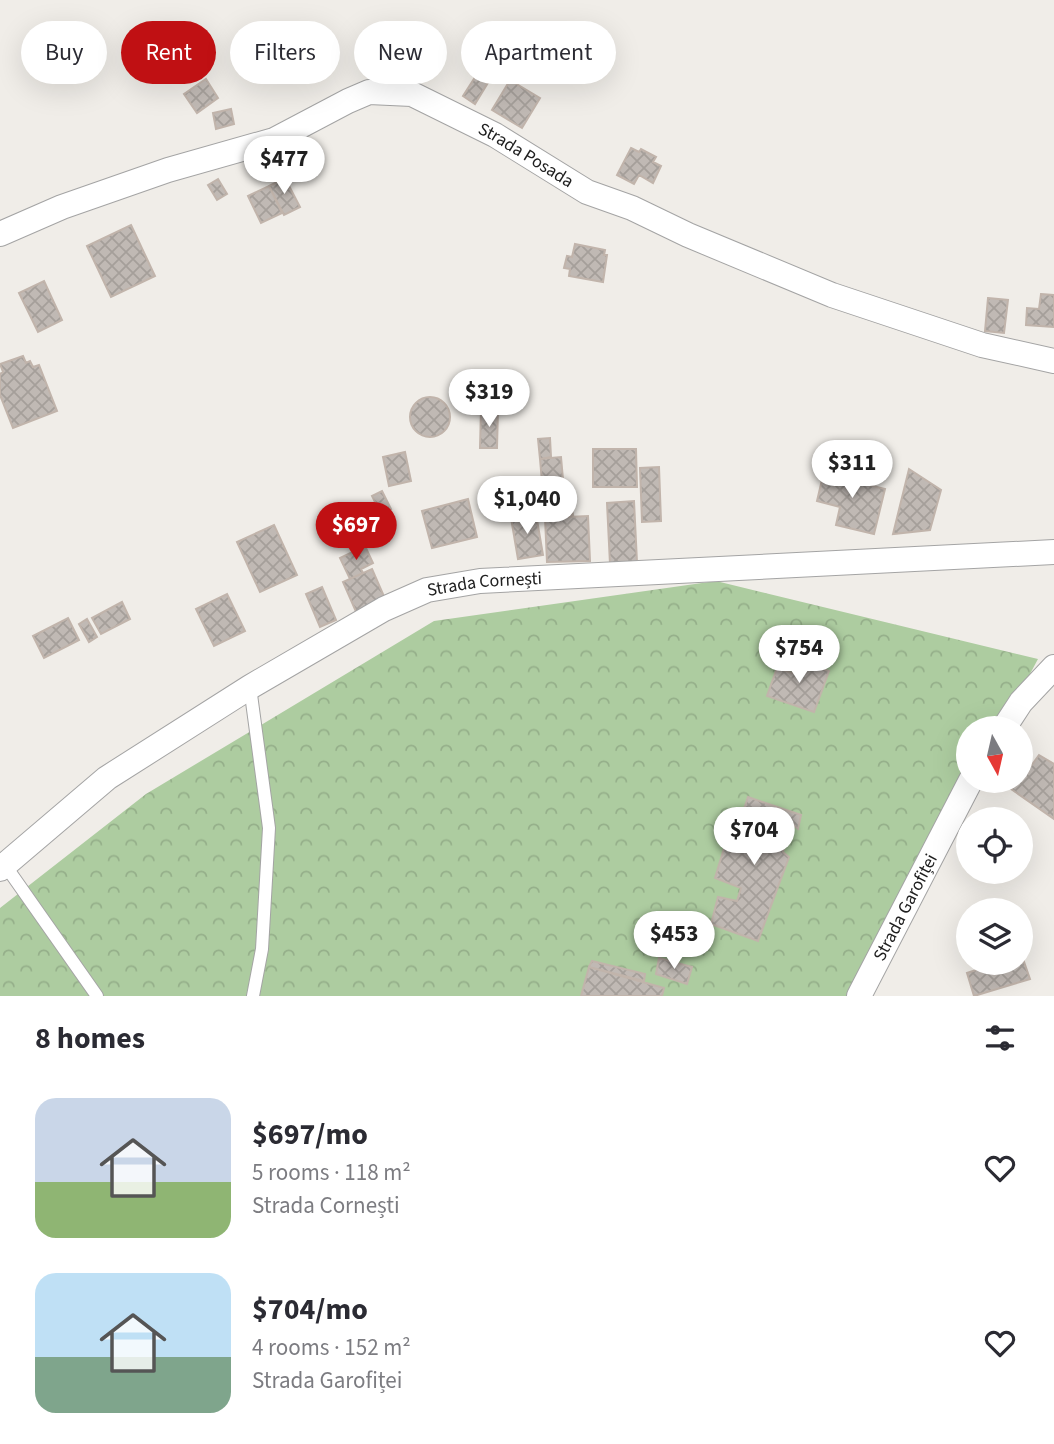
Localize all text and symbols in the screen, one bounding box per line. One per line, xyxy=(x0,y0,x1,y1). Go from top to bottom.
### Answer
chip: Buy xyxy=(21,21,107,84)
chip: Rent xyxy=(121,21,216,84)
chip: Filters xyxy=(230,21,340,84)
chip: New xyxy=(354,21,447,84)
chip: Apartment xyxy=(461,21,616,84)
street label: Strada Posada xyxy=(474,116,579,193)
pin: $477 xyxy=(243,136,325,196)
text: $477 xyxy=(260,142,308,175)
pin: $319 xyxy=(448,370,530,429)
text: $319 xyxy=(465,375,513,408)
pin: $311 xyxy=(811,440,893,500)
text: $311 xyxy=(828,446,876,479)
pin: $1,040 xyxy=(470,476,584,536)
text: $1,040 xyxy=(493,482,561,515)
pin: $697 xyxy=(315,503,397,562)
text: $697 xyxy=(332,508,380,541)
street label: Strada Cornești xyxy=(425,565,543,602)
pin: $754 xyxy=(758,626,840,685)
text: $754 xyxy=(775,631,823,664)
north arrow xyxy=(956,716,1032,793)
map controls xyxy=(956,716,1033,975)
button: locate xyxy=(956,807,1033,884)
pin: $704 xyxy=(713,808,795,867)
text: $704 xyxy=(730,813,778,846)
street label: Strada Garofiței xyxy=(867,849,943,965)
button: layers xyxy=(956,898,1033,975)
pin: $453 xyxy=(633,912,715,971)
text: $453 xyxy=(650,917,698,950)
text: 8 homes xyxy=(35,1017,145,1060)
icon: filters xyxy=(981,1019,1019,1057)
text: $697/mo xyxy=(252,1113,368,1156)
icon: home xyxy=(91,1126,175,1210)
icon: heart xyxy=(981,1149,1019,1187)
text: 5 rooms · 118 m² xyxy=(252,1156,411,1189)
text: Strada Cornești xyxy=(252,1189,400,1222)
text: $704/mo xyxy=(252,1288,368,1331)
icon: home xyxy=(91,1301,175,1385)
icon: heart xyxy=(981,1324,1019,1362)
text: 4 rooms · 152 m² xyxy=(252,1331,411,1364)
text: Strada Garofiței xyxy=(252,1364,402,1397)

